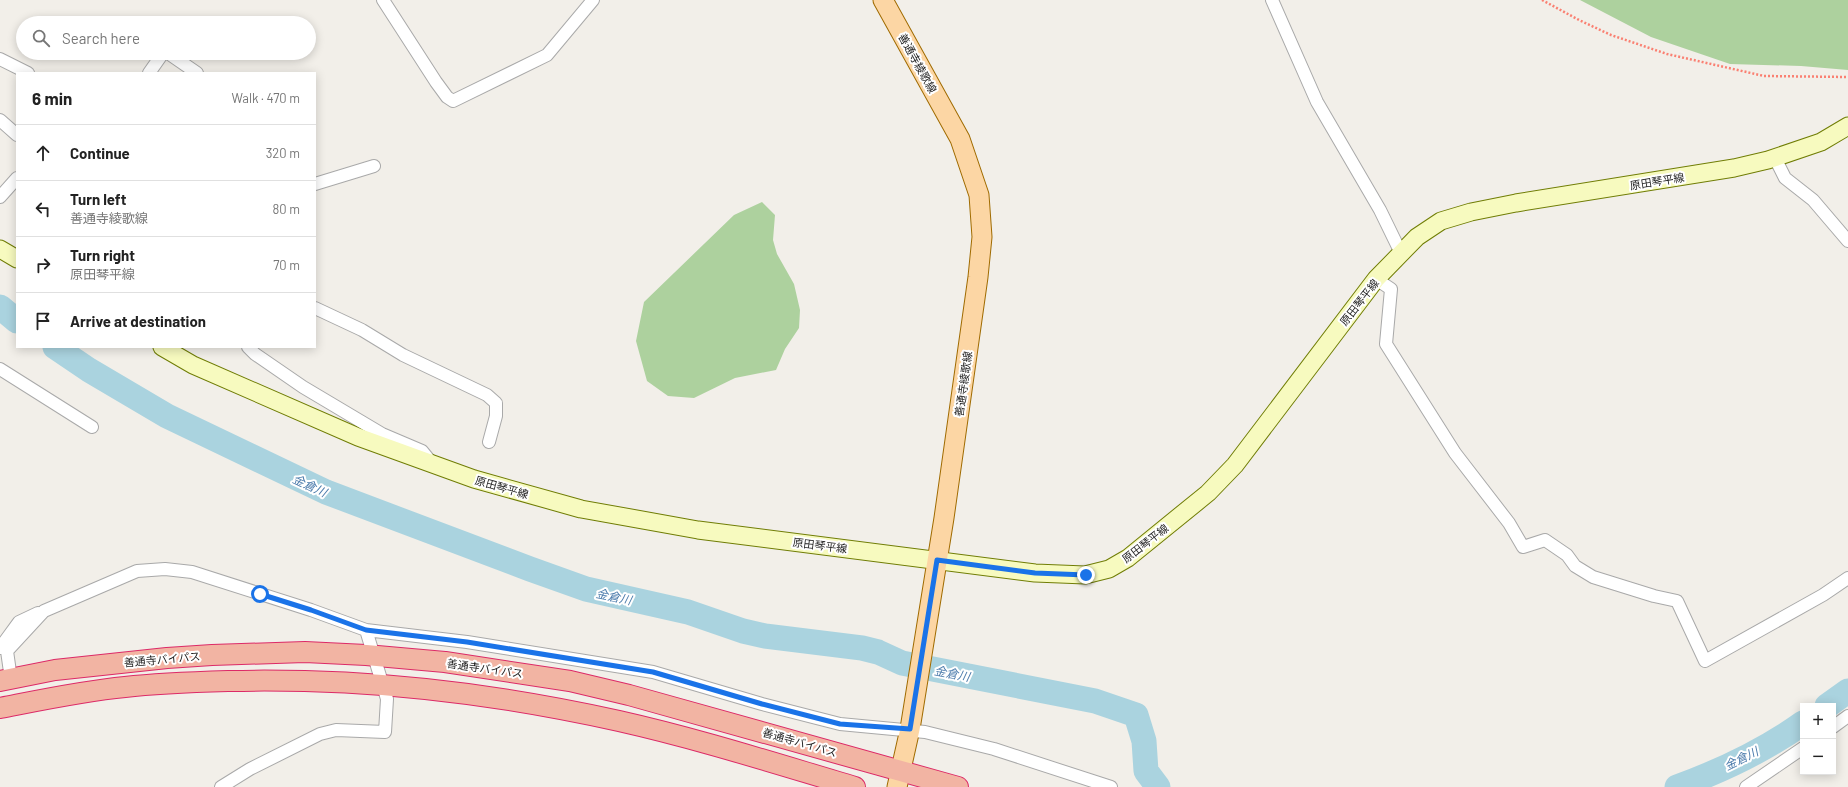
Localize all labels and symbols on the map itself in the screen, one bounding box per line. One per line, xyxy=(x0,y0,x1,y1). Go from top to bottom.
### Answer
street label: 善通寺綾歌線 xyxy=(896,31,940,95)
street label: 原田琴平線 xyxy=(1629,170,1685,192)
street label: 原田琴平線 xyxy=(1337,276,1381,328)
street label: 善通寺綾歌線 xyxy=(952,350,974,418)
water label: 金倉川 xyxy=(291,471,331,500)
street label: 原田琴平線 xyxy=(474,473,530,501)
street label: 原田琴平線 xyxy=(1119,521,1171,565)
street label: 原田琴平線 xyxy=(792,535,848,555)
route end xyxy=(1077,566,1095,584)
route start xyxy=(251,585,269,603)
water label: 金倉川 xyxy=(595,585,635,607)
street label: 善通寺バイパス xyxy=(123,649,201,669)
street label: 善通寺バイパス xyxy=(446,656,524,680)
water label: 金倉川 xyxy=(933,663,973,684)
street label: 善通寺バイパス xyxy=(761,725,839,759)
water label: 金倉川 xyxy=(1722,743,1762,772)

